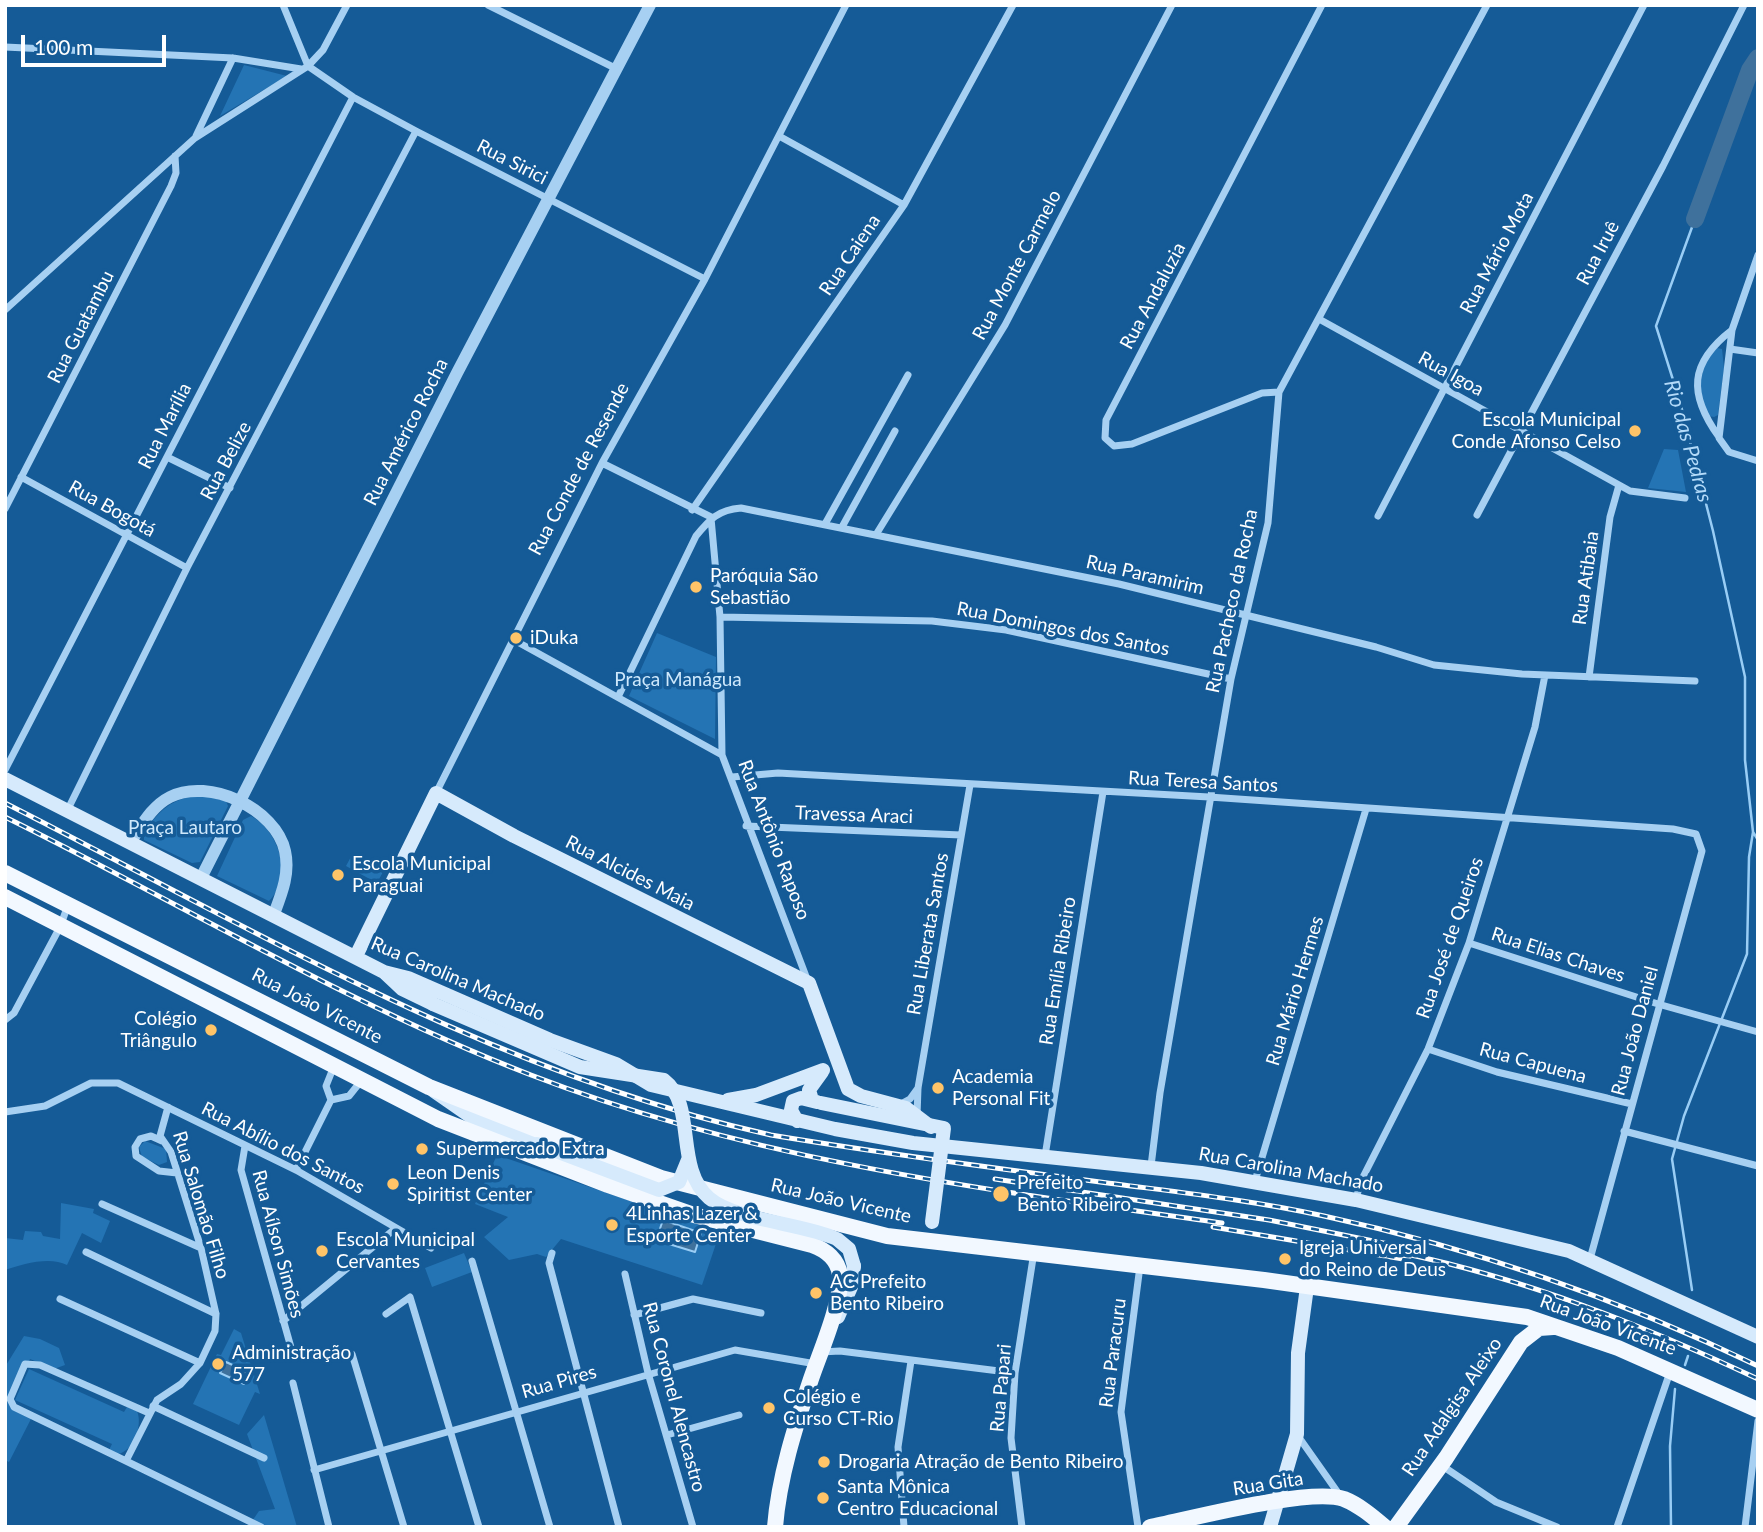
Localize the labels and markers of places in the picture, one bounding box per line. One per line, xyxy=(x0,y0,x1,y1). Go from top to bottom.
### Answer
place label: Escola Municipal Conde Afonso Celso xyxy=(1452,409,1621,453)
marker: Escola Municipal Conde Afonso Celso xyxy=(1627,423,1643,439)
place label: Paróquia São Sebastião xyxy=(710,565,818,609)
marker: Paróquia São Sebastião xyxy=(688,579,704,595)
place label: iDuka xyxy=(530,627,578,649)
marker: iDuka xyxy=(508,630,524,646)
place label: Escola Municipal Paraguai xyxy=(352,853,491,897)
marker: Escola Municipal Paraguai xyxy=(330,867,346,883)
place label: Colégio Triângulo xyxy=(121,1008,197,1052)
marker: Colégio Triângulo xyxy=(203,1022,219,1038)
place label: Academia Personal Fit xyxy=(952,1066,1050,1110)
marker: Academia Personal Fit xyxy=(930,1080,946,1096)
place label: Supermercado Extra xyxy=(436,1138,605,1160)
marker: Supermercado Extra xyxy=(414,1141,430,1157)
place label: Leon Denis Spiritist Center xyxy=(407,1162,532,1206)
place label: Prefeito Bento Ribeiro xyxy=(1017,1172,1131,1216)
marker: Leon Denis Spiritist Center xyxy=(385,1176,401,1192)
marker: Prefeito Bento Ribeiro xyxy=(991,1184,1011,1204)
place label: 4Linhas Lazer & Esporte Center xyxy=(626,1203,758,1247)
marker: 4Linhas Lazer & Esporte Center xyxy=(604,1217,620,1233)
place label: Escola Municipal Cervantes xyxy=(336,1229,475,1273)
place label: Igreja Universal do Reino de Deus xyxy=(1299,1237,1446,1281)
marker: Escola Municipal Cervantes xyxy=(314,1243,330,1259)
marker: Igreja Universal do Reino de Deus xyxy=(1277,1251,1293,1267)
place label: AC Prefeito Bento Ribeiro xyxy=(830,1271,944,1315)
marker: AC Prefeito Bento Ribeiro xyxy=(808,1285,824,1301)
place label: Administração 577 xyxy=(232,1342,351,1386)
marker: Administração 577 xyxy=(210,1356,226,1372)
place label: Colégio e Curso CT-Rio xyxy=(783,1386,894,1430)
marker: Colégio e Curso CT-Rio xyxy=(761,1400,777,1416)
place label: Drogaria Atração de Bento Ribeiro xyxy=(838,1451,1124,1473)
marker: Drogaria Atração de Bento Ribeiro xyxy=(816,1454,832,1470)
place label: Santa Mônica Centro Educacional xyxy=(837,1476,998,1520)
marker: Santa Mônica Centro Educacional xyxy=(815,1490,831,1506)

